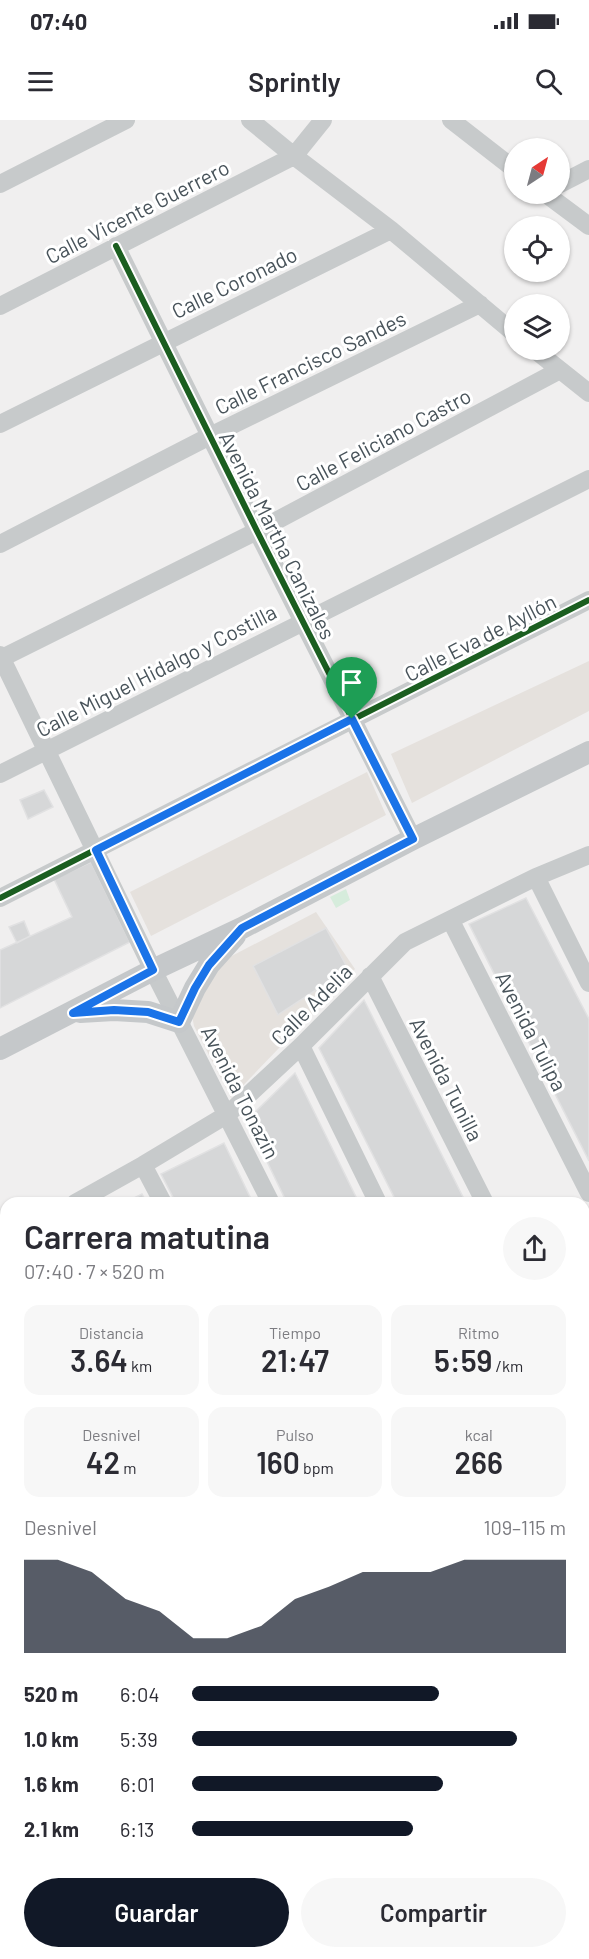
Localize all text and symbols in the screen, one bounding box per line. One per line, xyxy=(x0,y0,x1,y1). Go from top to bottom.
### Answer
text: 07:40 xyxy=(30,8,87,34)
icon: menu xyxy=(24,65,57,98)
text: Sprintly xyxy=(248,65,341,97)
icon: search xyxy=(532,65,565,98)
north arrow xyxy=(504,138,570,204)
map controls xyxy=(504,138,570,360)
street label: Calle Vicente Guerrero xyxy=(41,154,233,268)
button: locate xyxy=(504,216,570,282)
street label: Calle Coronado xyxy=(167,241,301,323)
button: layers xyxy=(504,294,570,360)
street label: Calle Francisco Sandes xyxy=(211,305,409,419)
street label: Calle Feliciano Castro xyxy=(291,382,475,496)
street label: Avenida Martha Canizales xyxy=(215,427,341,643)
street label: Calle Eva de Ayllón xyxy=(400,588,560,686)
street label: Calle Miguel Hidalgo y Costilla xyxy=(32,598,280,742)
pin xyxy=(326,657,377,719)
icon: arrive xyxy=(335,666,368,699)
street label: Calle Adelia xyxy=(265,958,357,1050)
street label: Avenida Tulipa xyxy=(491,967,573,1095)
street label: Avenida Tunilla xyxy=(405,1013,489,1145)
street label: Avenida Tonazin xyxy=(197,1021,285,1163)
text: Carrera matutina xyxy=(24,1216,270,1256)
button: share xyxy=(503,1217,566,1280)
text: 07:40 · 7 × 520 m xyxy=(24,1259,165,1283)
text: Distancia xyxy=(79,1323,144,1342)
text: Tiempo xyxy=(269,1323,321,1342)
text: Ritmo xyxy=(458,1323,499,1342)
text: 3.64 xyxy=(70,1342,128,1378)
text: 21:47 xyxy=(261,1342,329,1378)
text: 5:59 xyxy=(434,1342,492,1378)
text: km xyxy=(128,1356,152,1375)
text: /km xyxy=(492,1356,523,1375)
text: Desnivel xyxy=(82,1425,140,1444)
text: Pulso xyxy=(276,1425,314,1444)
text: kcal xyxy=(465,1425,493,1444)
text: 42 xyxy=(86,1444,120,1480)
text: 160 xyxy=(256,1444,300,1480)
text: 266 xyxy=(455,1444,503,1480)
text: m xyxy=(120,1458,137,1477)
text: bpm xyxy=(300,1458,334,1477)
text: Desnivel xyxy=(24,1515,97,1539)
text: 109–115 m xyxy=(483,1515,566,1539)
text: 520 m xyxy=(24,1682,78,1706)
text: 6:04 xyxy=(120,1682,159,1706)
text: 1.0 km xyxy=(24,1727,79,1751)
text: 5:39 xyxy=(120,1727,158,1751)
text: 1.6 km xyxy=(24,1772,79,1796)
text: 6:01 xyxy=(120,1772,155,1796)
text: 2.1 km xyxy=(24,1817,79,1841)
text: 6:13 xyxy=(120,1817,154,1841)
button: Guardar xyxy=(24,1878,289,1947)
button: Compartir xyxy=(301,1878,566,1947)

